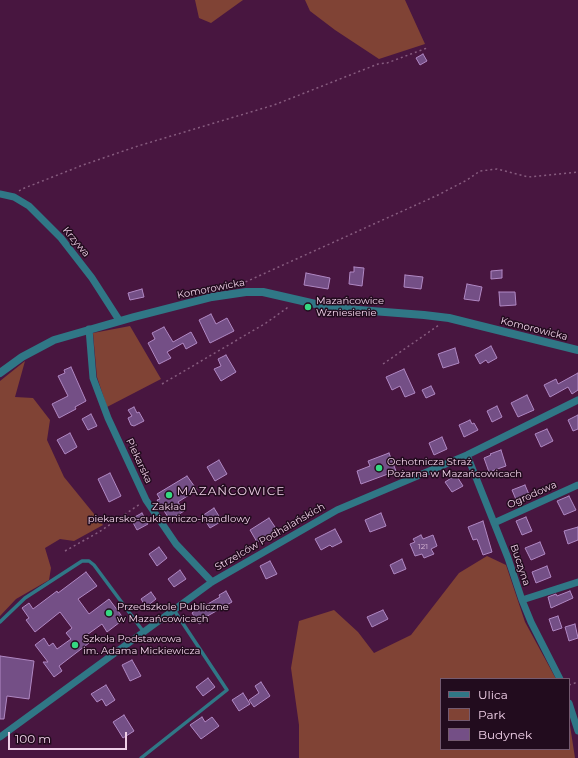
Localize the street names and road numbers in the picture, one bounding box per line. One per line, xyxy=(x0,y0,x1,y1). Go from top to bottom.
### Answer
street label: Krzywa xyxy=(60,224,92,260)
street label: Komorowicka xyxy=(176,277,246,301)
street label: Komorowicka xyxy=(499,315,569,343)
street label: Piekarska xyxy=(123,437,155,485)
street label: Ogrodowa xyxy=(505,479,559,511)
street label: Strzelców Podhalańskich xyxy=(213,501,327,573)
street label: Buczyna xyxy=(507,543,533,587)

